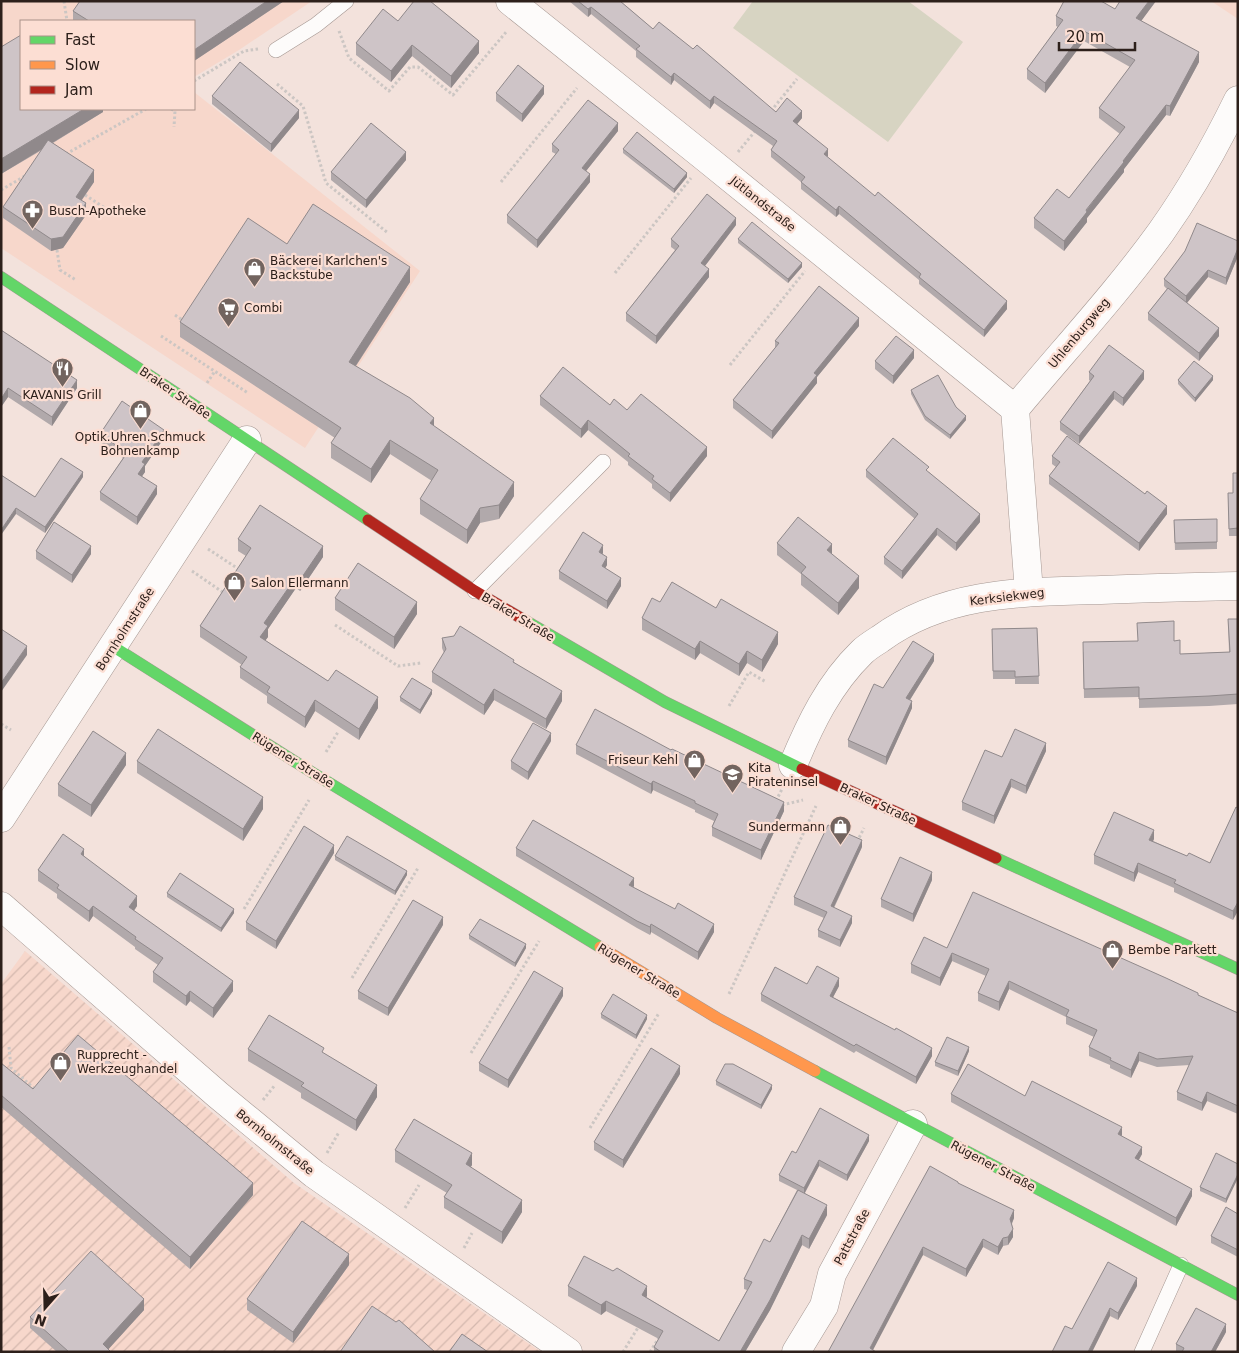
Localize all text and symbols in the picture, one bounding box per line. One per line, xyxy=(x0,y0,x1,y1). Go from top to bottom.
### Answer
legend xyxy=(20,20,195,110)
scale bar xyxy=(1059,20,1135,52)
text: 20 m xyxy=(1066,28,1104,46)
text: Fast xyxy=(65,31,95,49)
text: Slow xyxy=(65,56,100,74)
text: Jam xyxy=(64,81,93,99)
street label: Jütlandstraße xyxy=(727,173,798,235)
pharmacy icon: Busch-Apotheke xyxy=(21,199,45,230)
place label: Busch-Apotheke xyxy=(49,204,146,218)
place label: Bäckerei Karlchen's Backstube xyxy=(270,254,387,282)
shop icon: Bäckerei Karlchen's Backstube xyxy=(242,256,266,287)
street label: Uhlenburgweg xyxy=(1046,295,1112,371)
supermarket icon: Combi xyxy=(216,296,240,327)
place label: Combi xyxy=(244,301,282,315)
restaurant icon: KAVANIS Grill xyxy=(50,356,74,387)
street label: Braker Straße xyxy=(137,364,213,422)
place label: KAVANIS Grill xyxy=(23,388,101,402)
shop icon: Optik.Uhren.Schmuck Bohnenkamp xyxy=(128,398,152,429)
place label: Optik.Uhren.Schmuck Bohnenkamp xyxy=(75,430,205,458)
shop icon: Salon Ellermann xyxy=(223,571,247,602)
place label: Salon Ellermann xyxy=(251,576,349,590)
street label: Bornholmstraße xyxy=(93,585,157,673)
street label: Kerksiekweg xyxy=(969,585,1045,609)
street label: Braker Straße xyxy=(479,590,557,644)
street label: Rügener Straße xyxy=(250,729,336,791)
shop icon: Friseur Kehl xyxy=(682,748,706,779)
place label: Friseur Kehl xyxy=(608,753,678,767)
place label: Kita Pirateninsel xyxy=(748,761,818,789)
school or university icon: Kita Pirateninsel xyxy=(720,763,744,794)
street label: Braker Straße xyxy=(838,780,918,828)
shop icon: Sundermann xyxy=(829,815,853,846)
place label: Sundermann xyxy=(748,820,825,834)
shop icon: Bembe Parkett xyxy=(1100,938,1124,969)
street label: Rügener Straße xyxy=(595,941,683,1001)
place label: Bembe Parkett xyxy=(1128,943,1217,957)
place label: Rupprecht - Werkzeughandel xyxy=(77,1048,177,1076)
shop icon: Rupprecht - Werkzeughandel xyxy=(49,1050,73,1081)
street label: Bornholmstraße xyxy=(233,1106,317,1178)
street label: Rügener Straße xyxy=(948,1138,1038,1194)
street label: Pattstraße xyxy=(831,1206,873,1268)
north arrow xyxy=(20,1283,70,1333)
text: N xyxy=(32,1311,49,1330)

